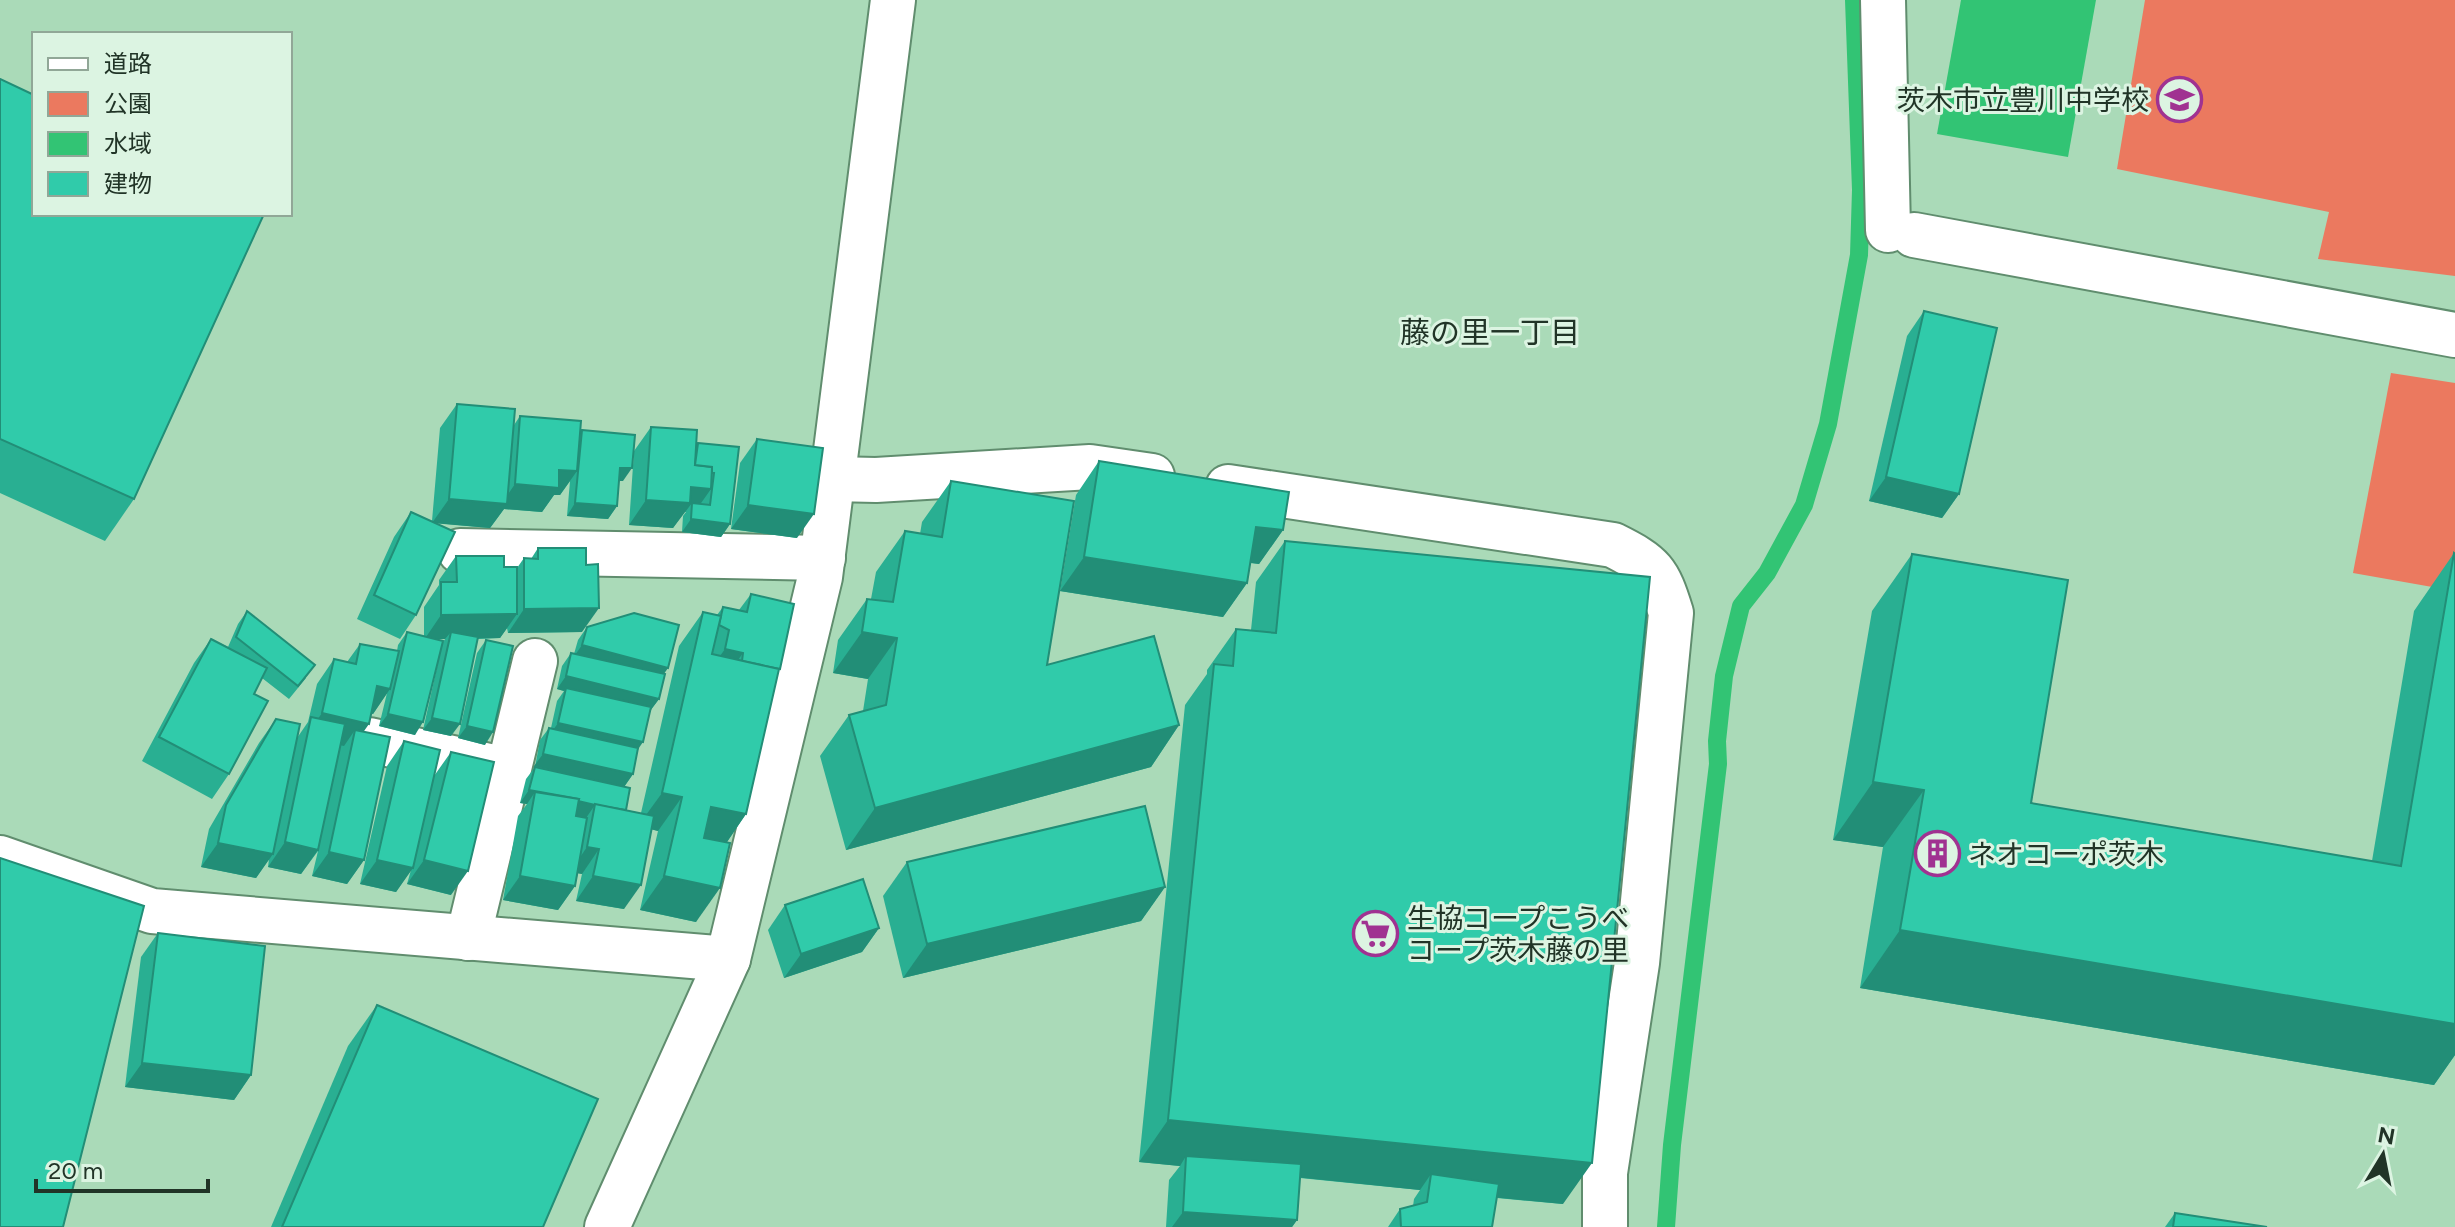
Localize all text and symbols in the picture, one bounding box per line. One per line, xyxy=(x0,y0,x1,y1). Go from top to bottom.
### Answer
legend xyxy=(32,32,292,216)
text: 道路 xyxy=(104,49,152,78)
school or university icon: 茨木市立豊川中学校 xyxy=(2156,76,2204,124)
place label: 茨木市立豊川中学校 xyxy=(1897,83,2149,117)
text: 公園 xyxy=(104,89,152,118)
text: 水域 xyxy=(104,129,152,158)
text: 建物 xyxy=(104,169,152,198)
district label: 藤の里一丁目 xyxy=(1400,314,1580,351)
building icon: ネオコーポ茨木 xyxy=(1913,830,1961,878)
place label: ネオコーポ茨木 xyxy=(1968,837,2164,871)
place label: 生協コープこうべ コープ茨木藤の里 xyxy=(1407,901,1629,967)
supermarket icon: 生協コープこうべ コープ茨木藤の里 xyxy=(1352,910,1400,958)
north arrow xyxy=(2343,1115,2423,1195)
text: N xyxy=(2376,1121,2397,1151)
scale bar xyxy=(36,1143,208,1193)
text: 20 m xyxy=(48,1156,103,1185)

